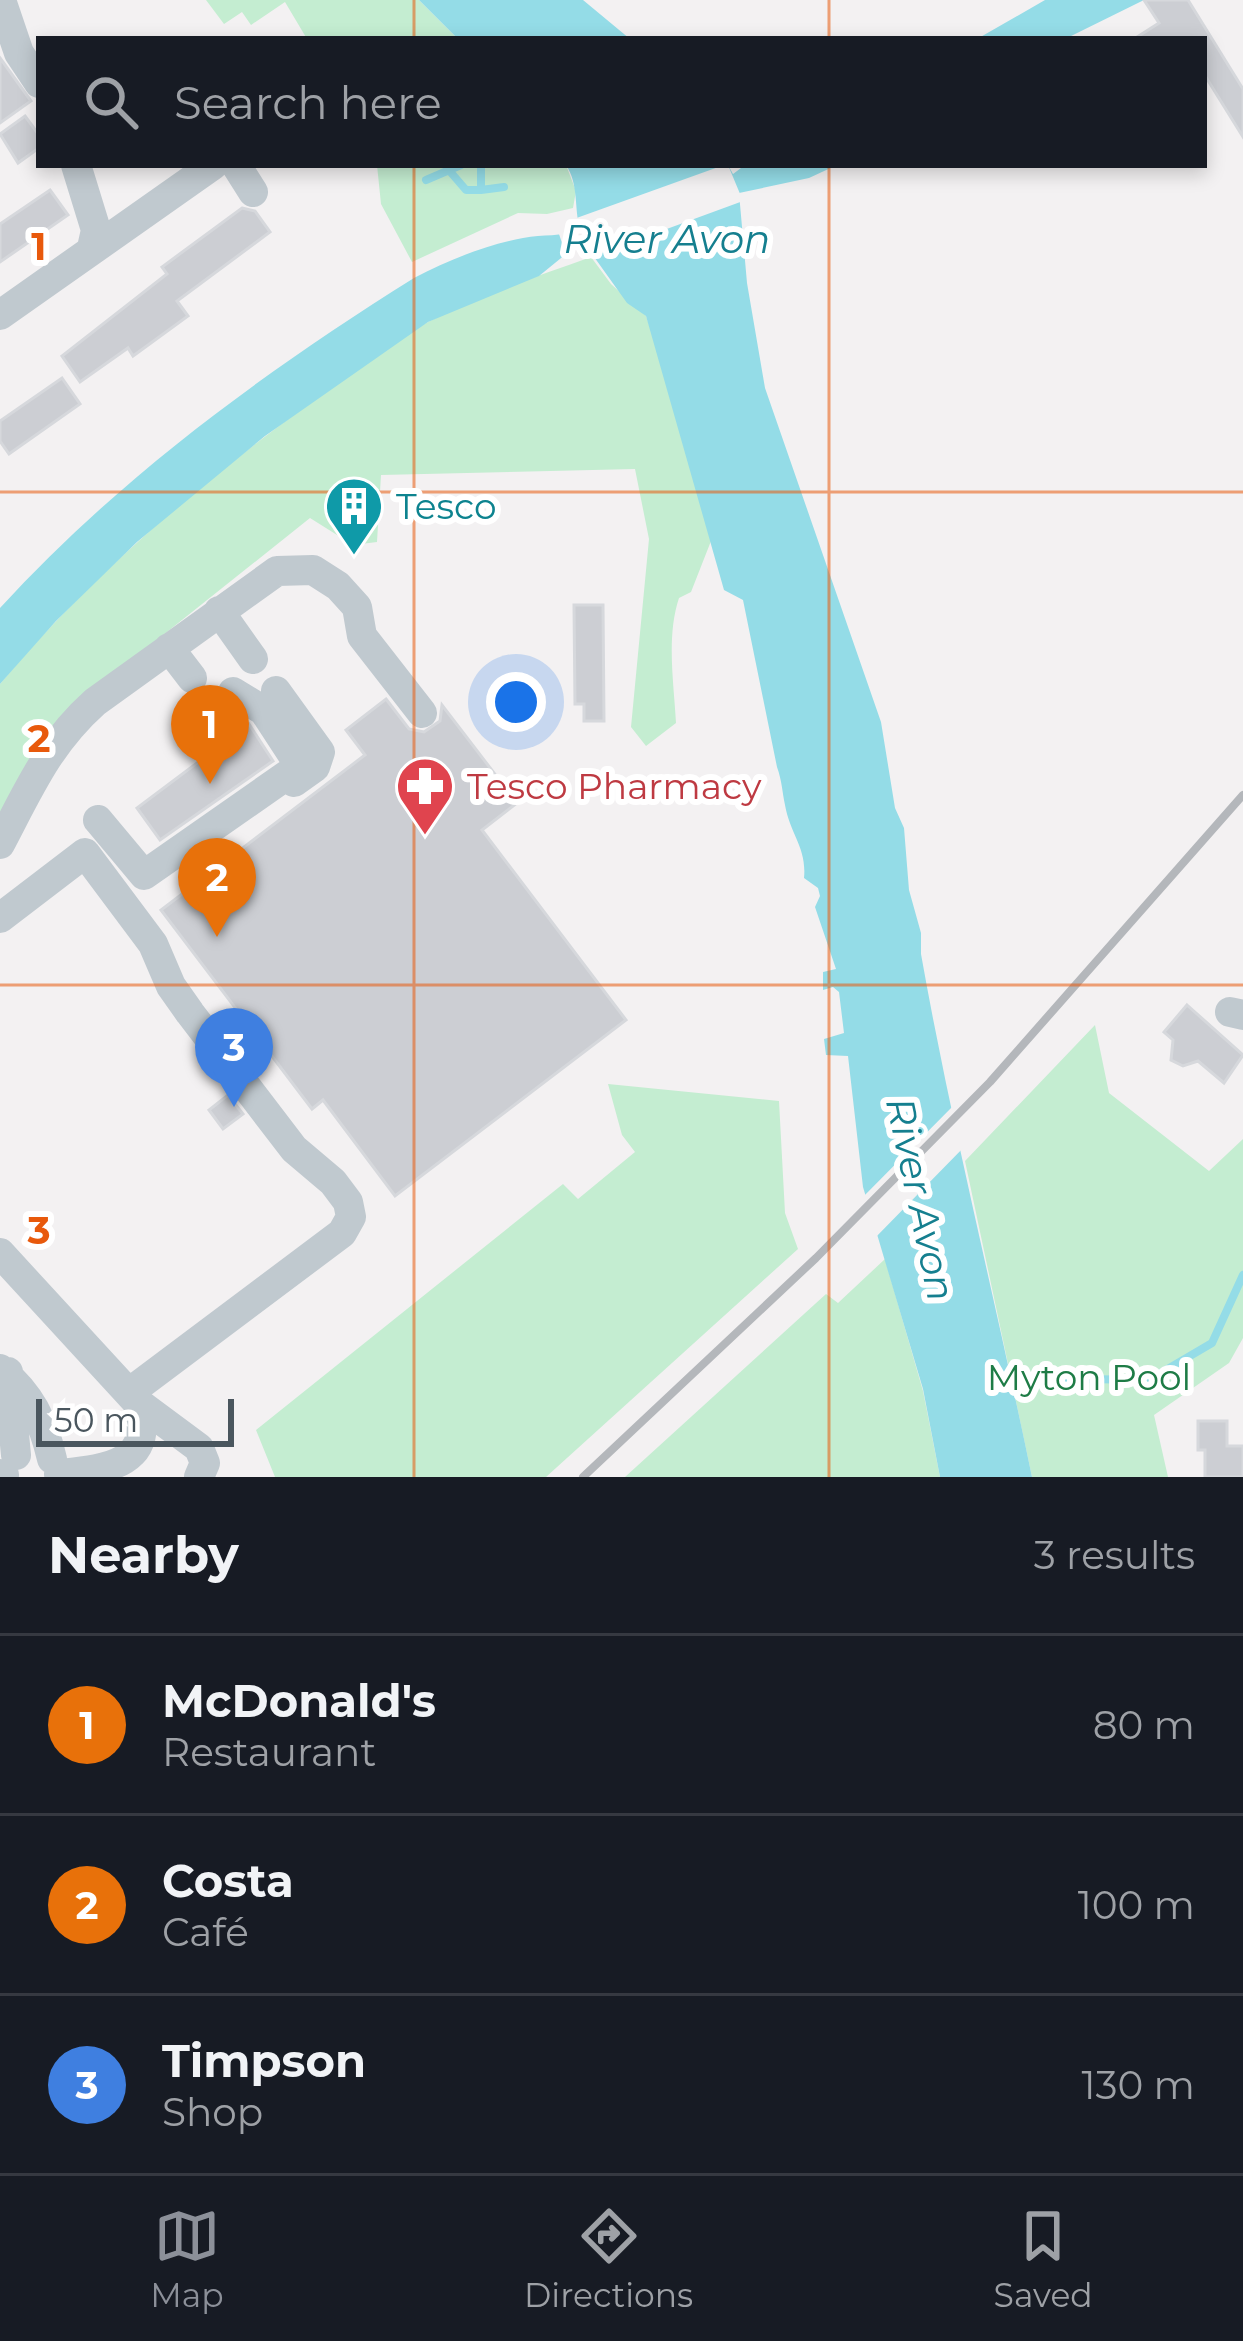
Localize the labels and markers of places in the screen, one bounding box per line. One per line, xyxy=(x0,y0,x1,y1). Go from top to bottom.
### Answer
building icon: Tesco xyxy=(323,475,385,557)
place label: Tesco xyxy=(396,484,497,528)
pin: 1 xyxy=(171,685,249,784)
pharmacy icon: Tesco Pharmacy xyxy=(394,755,456,837)
place label: Tesco Pharmacy xyxy=(467,764,762,808)
pin: 2 xyxy=(178,838,256,937)
pin: 3 xyxy=(195,1008,273,1107)

